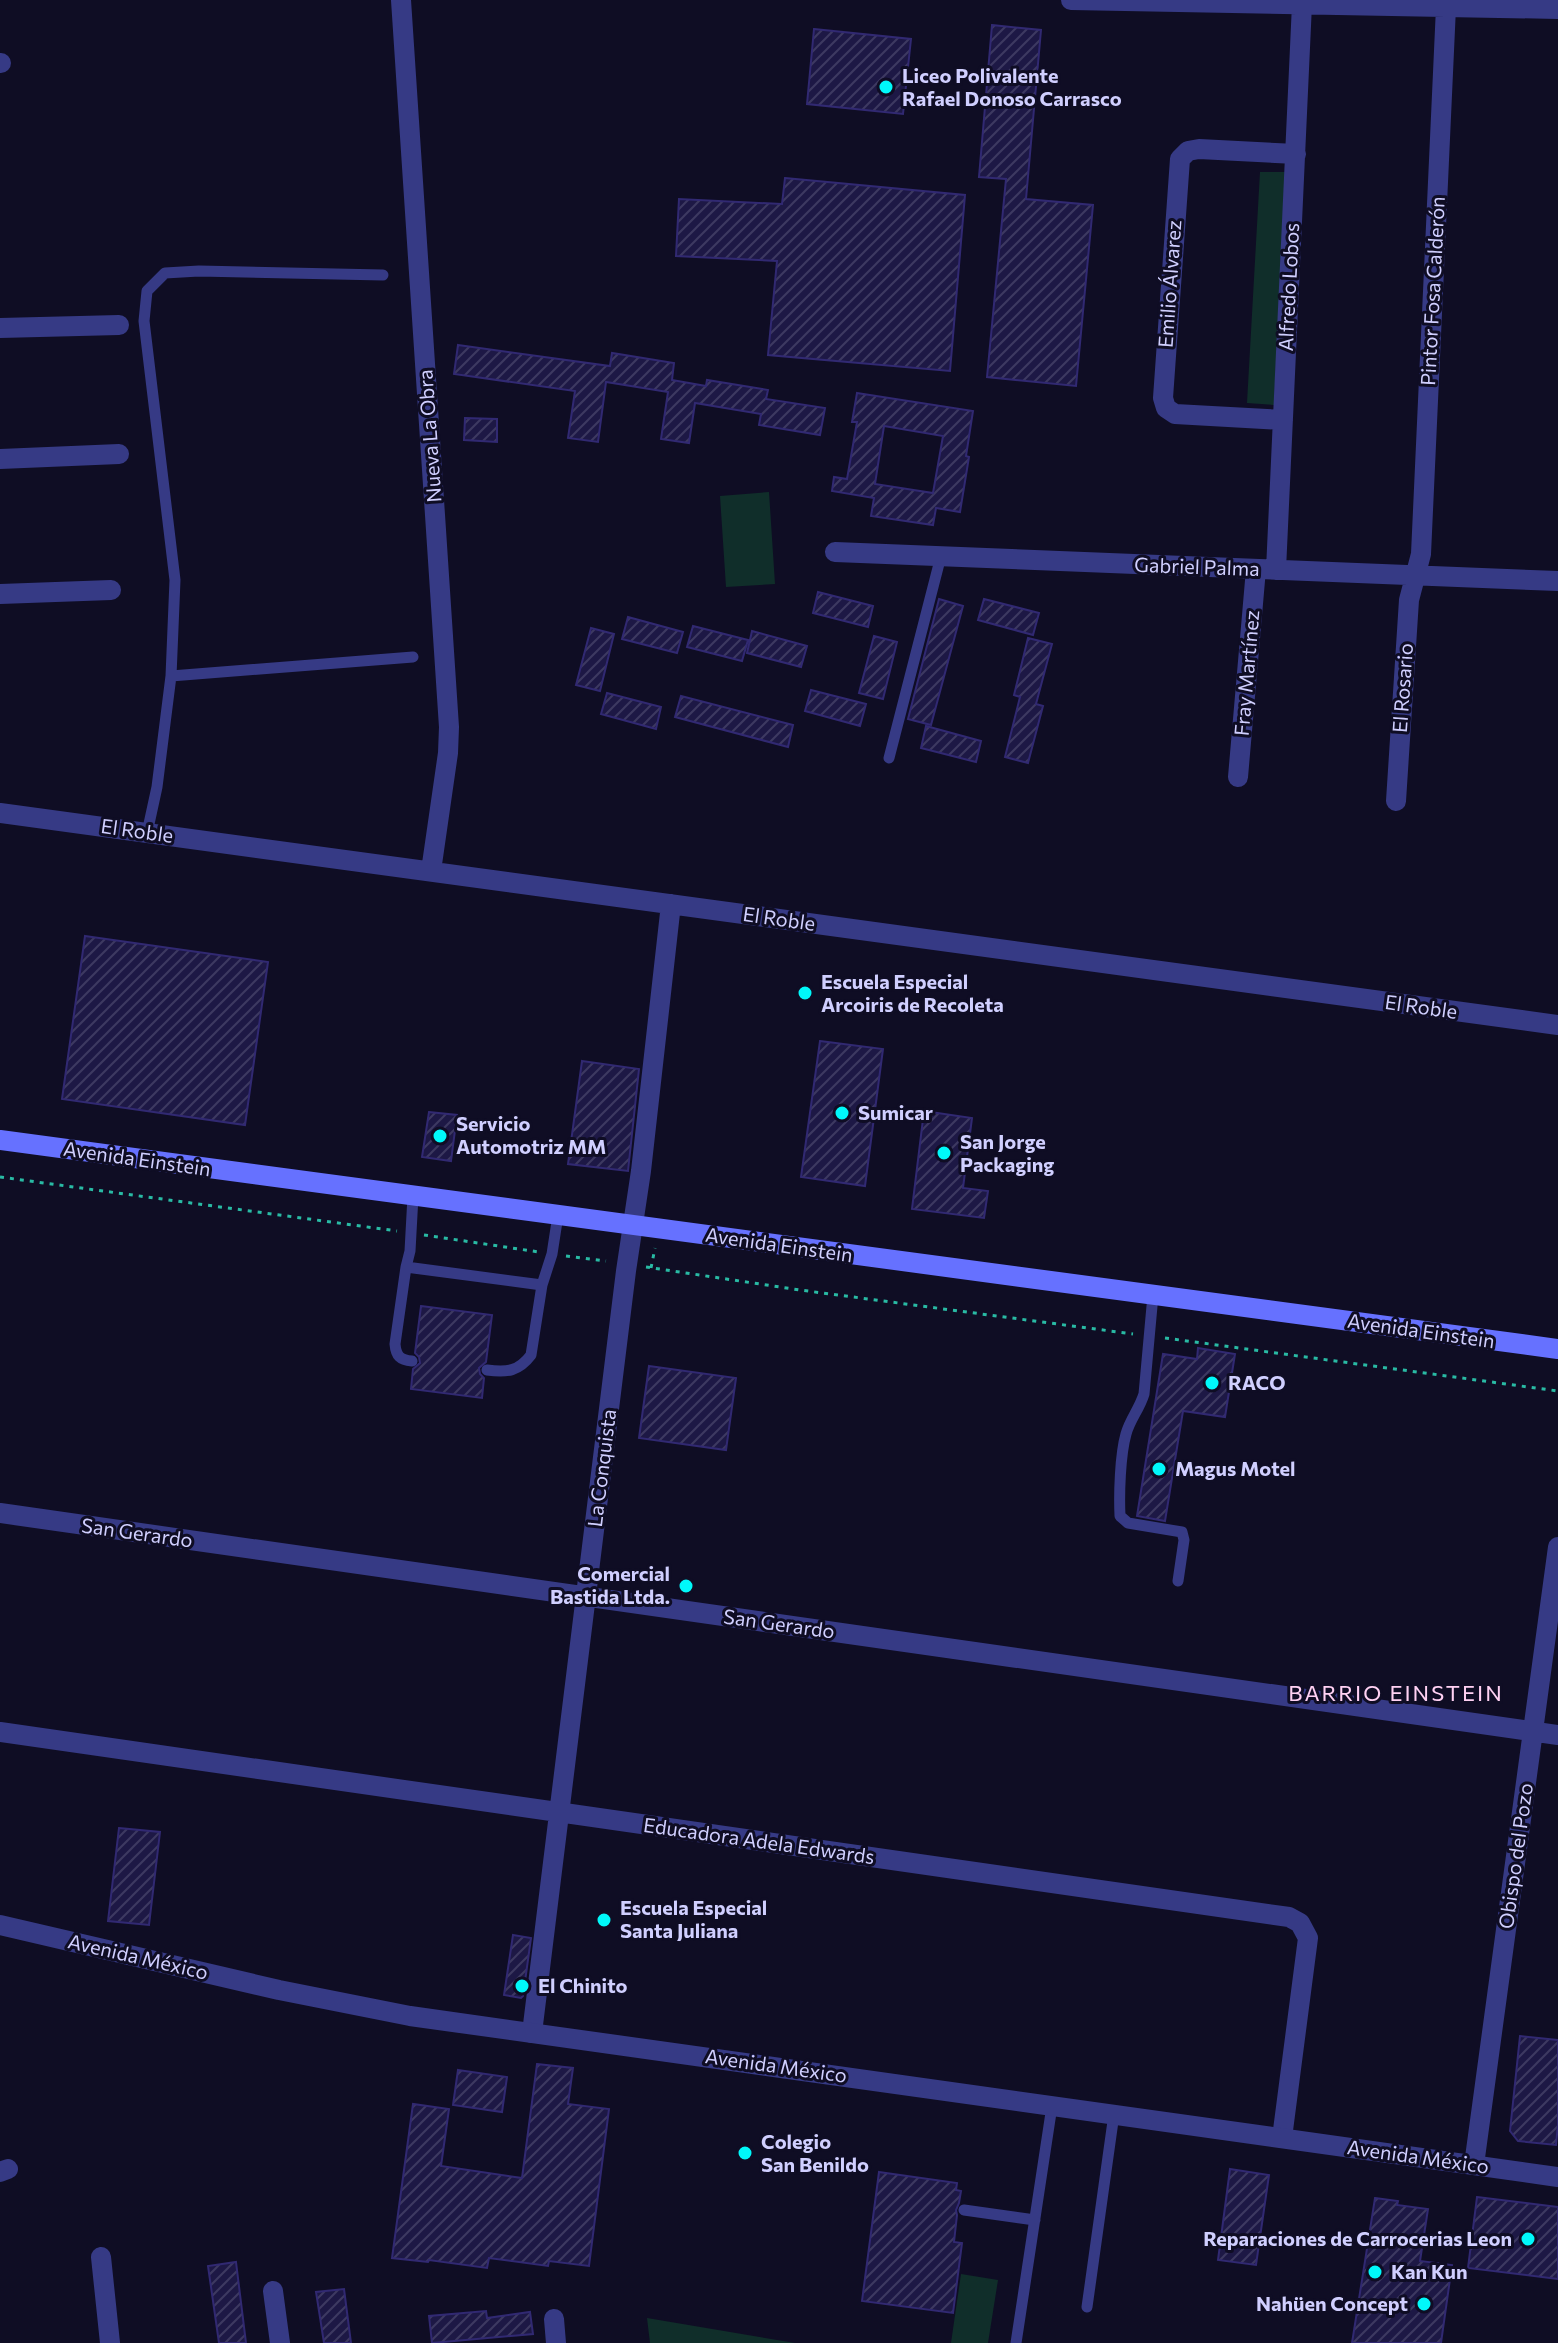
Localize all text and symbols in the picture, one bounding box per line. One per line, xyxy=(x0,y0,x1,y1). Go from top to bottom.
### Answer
place label: Liceo Polivalente Rafael Donoso Carrasco xyxy=(902,63,1122,110)
marker: Liceo Polivalente Rafael Donoso Carrasco xyxy=(877,78,895,96)
street label: Pintor Fosa Calderón xyxy=(1415,196,1449,386)
street label: Emilio Álvarez xyxy=(1153,219,1185,349)
street label: Alfredo Lobos xyxy=(1273,222,1303,352)
street label: Nueva La Obra xyxy=(412,369,446,503)
street label: Gabriel Palma xyxy=(1134,552,1260,580)
street label: Fray Martínez xyxy=(1229,609,1263,737)
street label: El Rosario xyxy=(1387,642,1417,734)
street label: El Roble xyxy=(99,813,175,847)
street label: El Roble xyxy=(741,901,817,935)
place label: Escuela Especial Arcoiris de Recoleta xyxy=(821,969,1004,1016)
marker: Escuela Especial Arcoiris de Recoleta xyxy=(796,984,814,1002)
street label: El Roble xyxy=(1383,989,1459,1023)
place label: Sumicar xyxy=(858,1100,933,1124)
marker: Sumicar xyxy=(833,1104,851,1122)
place label: Servicio Automotriz MM xyxy=(456,1111,606,1158)
marker: Servicio Automotriz MM xyxy=(431,1127,449,1145)
place label: San Jorge Packaging xyxy=(960,1129,1054,1176)
street label: Avenida Einstein xyxy=(62,1136,212,1180)
marker: San Jorge Packaging xyxy=(935,1144,953,1162)
street label: Avenida Einstein xyxy=(704,1222,854,1266)
street label: Avenida Einstein xyxy=(1346,1308,1496,1352)
place label: RACO xyxy=(1228,1370,1286,1394)
marker: RACO xyxy=(1203,1374,1221,1392)
street label: La Conquista xyxy=(582,1408,620,1528)
place label: Magus Motel xyxy=(1175,1456,1296,1480)
marker: Magus Motel xyxy=(1150,1460,1168,1478)
street label: San Gerardo xyxy=(80,1512,194,1552)
place label: Comercial Bastida Ltda. xyxy=(550,1561,670,1608)
marker: Comercial Bastida Ltda. xyxy=(677,1577,695,1595)
street label: San Gerardo xyxy=(722,1603,836,1643)
district label: BARRIO EINSTEIN xyxy=(1288,1679,1504,1706)
street label: Obispo del Pozo xyxy=(1493,1781,1537,1930)
street label: Educadora Adela Edwards xyxy=(642,1812,876,1868)
place label: Escuela Especial Santa Juliana xyxy=(620,1895,767,1942)
marker: Escuela Especial Santa Juliana xyxy=(595,1911,613,1929)
street label: Avenida México xyxy=(66,1928,211,1984)
place label: El Chinito xyxy=(538,1973,628,1997)
marker: El Chinito xyxy=(513,1977,531,1995)
street label: Avenida México xyxy=(704,2043,849,2087)
place label: Colegio San Benildo xyxy=(761,2129,869,2176)
street label: Avenida México xyxy=(1346,2134,1491,2178)
marker: Colegio San Benildo xyxy=(736,2144,754,2162)
place label: Reparaciones de Carrocerias Leon xyxy=(1203,2226,1512,2250)
marker: Reparaciones de Carrocerias Leon xyxy=(1519,2230,1537,2248)
place label: Kan Kun xyxy=(1391,2259,1468,2283)
marker: Kan Kun xyxy=(1366,2263,1384,2281)
place label: Nahüen Concept xyxy=(1256,2291,1408,2315)
marker: Nahüen Concept xyxy=(1415,2295,1433,2313)

